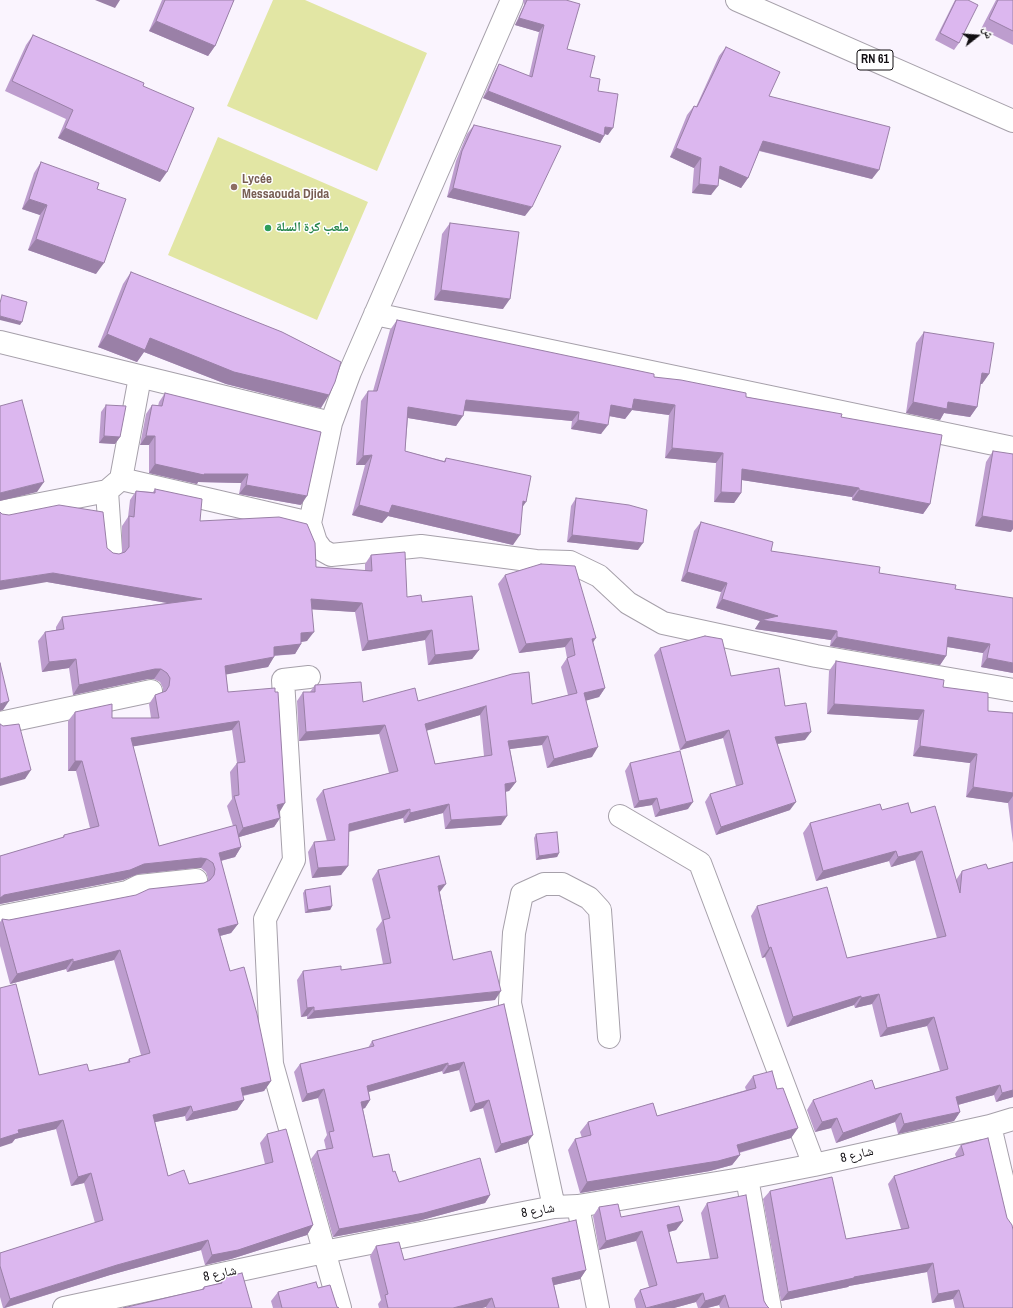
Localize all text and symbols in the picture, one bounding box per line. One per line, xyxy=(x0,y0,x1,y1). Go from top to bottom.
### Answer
north arrow xyxy=(957,16,997,56)
text: ش xyxy=(980,25,997,40)
road number: RN 61 xyxy=(857,50,893,70)
place label: Lycée Messaouda Djida xyxy=(242,172,329,203)
marker: Lycée Messaouda Djida xyxy=(229,182,239,192)
place label: ملعب كرة السلة xyxy=(276,220,349,236)
marker: ملعب كرة السلة xyxy=(263,223,273,233)
street label: شارع 8 xyxy=(839,1144,875,1166)
street label: شارع 8 xyxy=(520,1200,556,1222)
street label: شارع 8 xyxy=(202,1263,238,1285)

